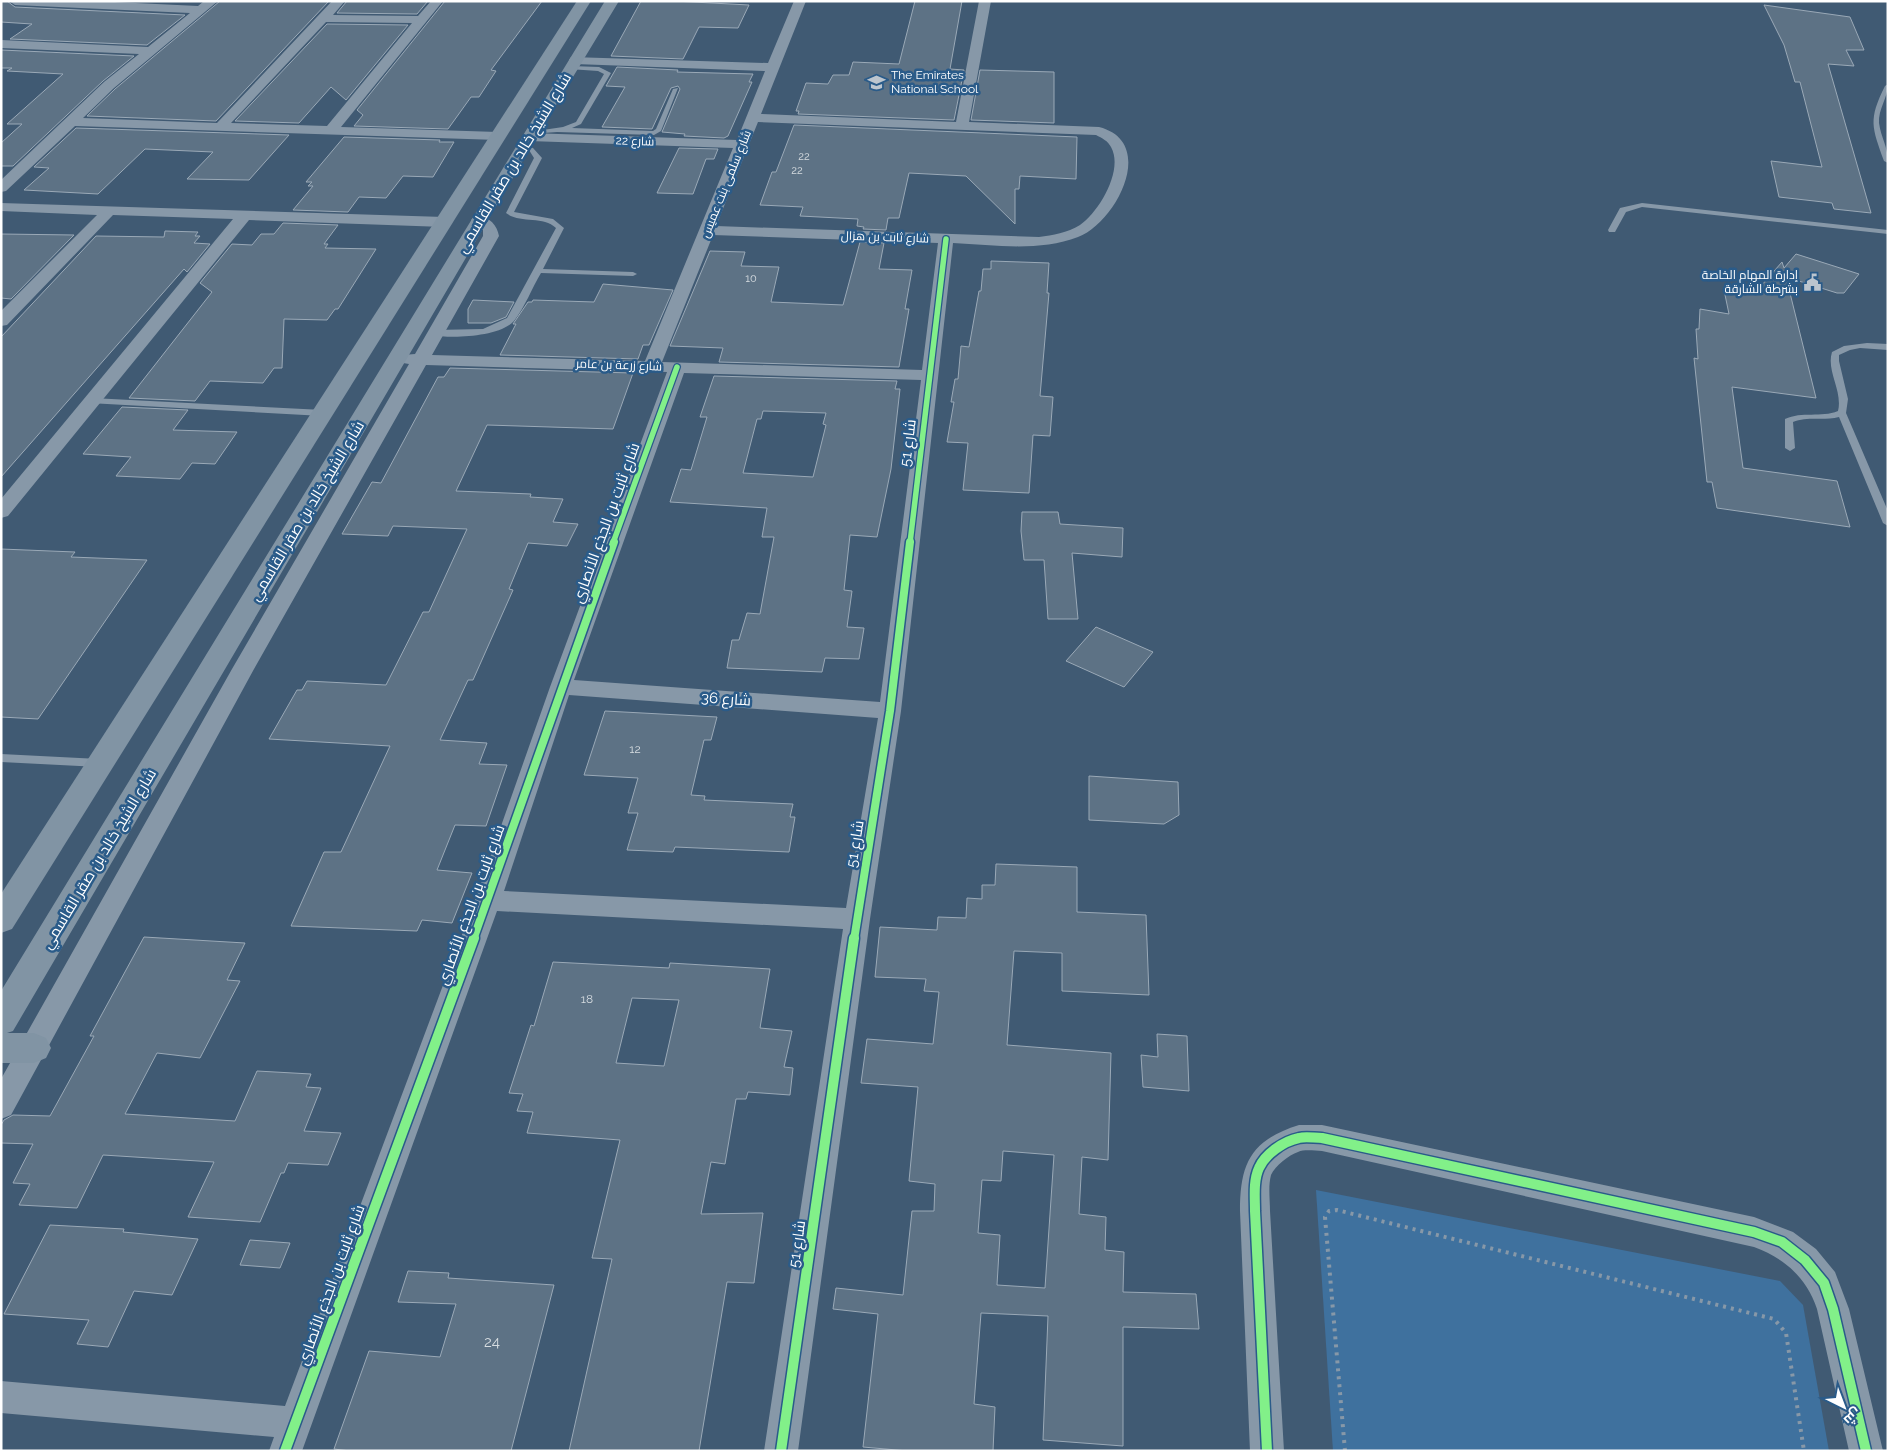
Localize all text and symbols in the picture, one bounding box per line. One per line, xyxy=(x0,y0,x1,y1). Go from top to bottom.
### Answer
place label: The Emirates National School xyxy=(891,68,979,96)
street label: شارع الشيخ خالد بن صقر القاسمي xyxy=(453,70,578,258)
school or university icon: The Emirates National School xyxy=(867,72,887,92)
street label: شارع سلمى بنت عميس xyxy=(698,128,755,240)
street label: شارع 22 xyxy=(615,133,655,150)
house number: 22 xyxy=(798,150,810,163)
house number: 22 xyxy=(791,164,803,177)
street label: شارع ثابت بن هزال xyxy=(841,228,929,247)
place label: إدارة المهام الخاصة بشرطة الشارقة xyxy=(1702,268,1798,296)
house number: 10 xyxy=(745,272,757,285)
public building icon: إدارة المهام الخاصة بشرطة الشارقة xyxy=(1802,272,1822,292)
street label: شارع زرعة بن عامر xyxy=(575,356,662,375)
street label: شارع الشيخ خالد بن صقر القاسمي xyxy=(246,418,371,606)
street label: شارع 51 xyxy=(896,418,922,468)
street label: شارع ثابت بن الجذع الأنصاري xyxy=(569,440,646,607)
street label: شارع 36 xyxy=(700,688,752,712)
house number: 12 xyxy=(629,742,641,756)
street label: شارع الشيخ خالد بن صقر القاسمي xyxy=(38,766,163,954)
street label: شارع 51 xyxy=(842,819,870,869)
street label: شارع ثابت بن الجذع الأنصاري xyxy=(434,822,511,989)
house number: 18 xyxy=(581,992,593,1006)
street label: شارع ثابت بن الجذع الأنصاري xyxy=(294,1202,371,1369)
street label: شارع 51 xyxy=(785,1219,811,1269)
house number: 24 xyxy=(484,1333,500,1351)
north arrow xyxy=(1819,1382,1869,1432)
text: ش xyxy=(1840,1404,1865,1429)

